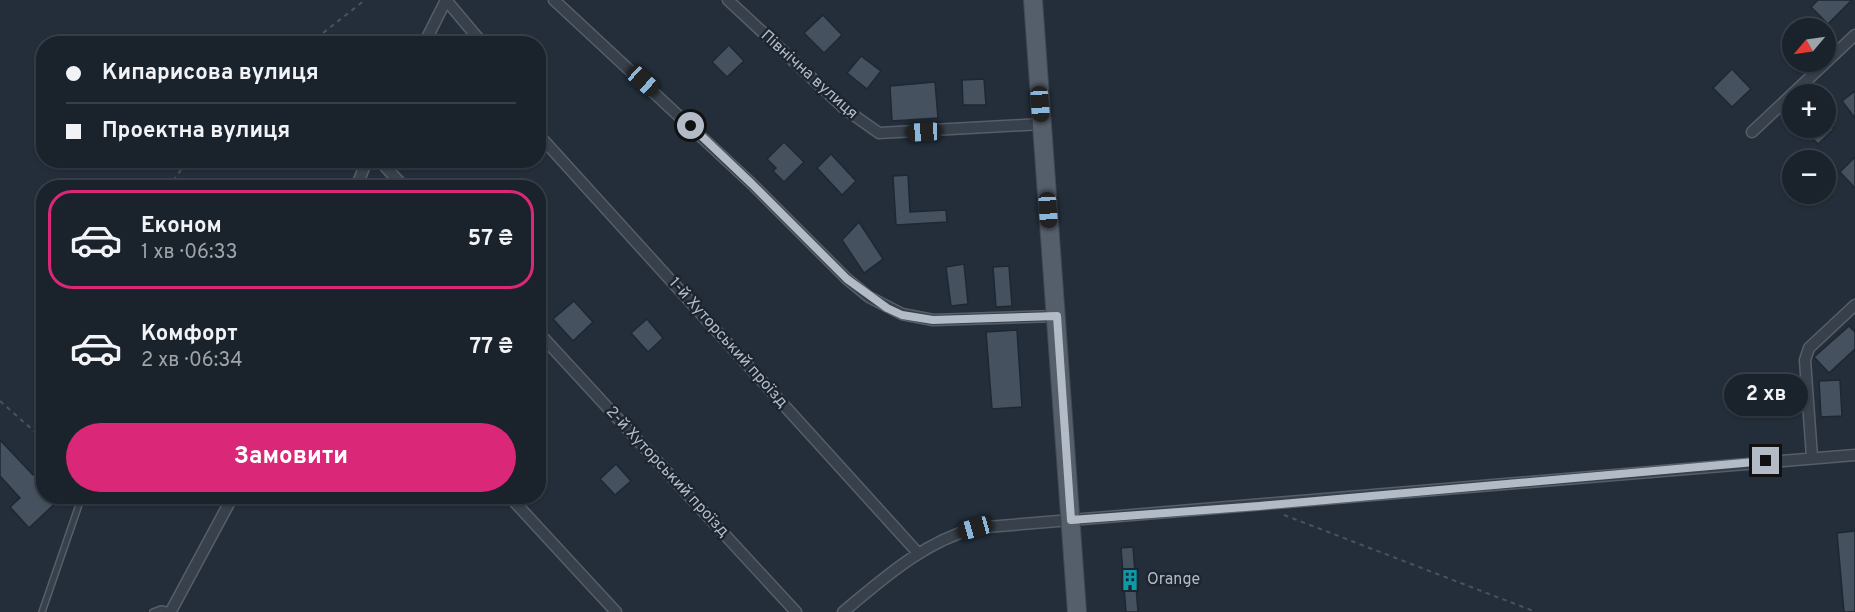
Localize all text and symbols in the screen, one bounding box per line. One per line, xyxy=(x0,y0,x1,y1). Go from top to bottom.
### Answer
north arrow xyxy=(1782,18,1836,72)
map controls xyxy=(1782,18,1836,204)
street label: Північна вулиця xyxy=(756,26,862,124)
text: Кипарисова вулиця xyxy=(102,60,319,87)
car xyxy=(624,62,662,100)
button: + xyxy=(1782,84,1836,138)
car xyxy=(1030,85,1050,123)
route start xyxy=(677,112,704,139)
text: Проектна вулиця xyxy=(102,118,290,145)
car xyxy=(906,122,942,142)
button: − xyxy=(1782,150,1836,204)
car xyxy=(1038,191,1058,229)
icon: car xyxy=(69,213,123,267)
text: Економ xyxy=(141,213,222,240)
text: 57 ₴ xyxy=(468,226,513,253)
text: 1 хв · 06:33 xyxy=(141,240,238,266)
street label: 1-й Хуторський проїзд xyxy=(664,274,792,412)
icon: car xyxy=(69,321,123,375)
text: Комфорт xyxy=(141,321,238,348)
text: 77 ₴ xyxy=(469,334,513,361)
text: 2 хв · 06:34 xyxy=(141,348,243,374)
callout: 2 хв xyxy=(1724,374,1808,416)
text: 2 хв xyxy=(1746,382,1786,408)
street label: 2-й Хуторський проїзд xyxy=(601,402,733,542)
button: Замовити xyxy=(66,423,516,492)
route end xyxy=(1752,447,1779,474)
car xyxy=(955,514,995,542)
building icon: Orange xyxy=(1118,568,1142,592)
place label: Orange xyxy=(1147,570,1200,590)

